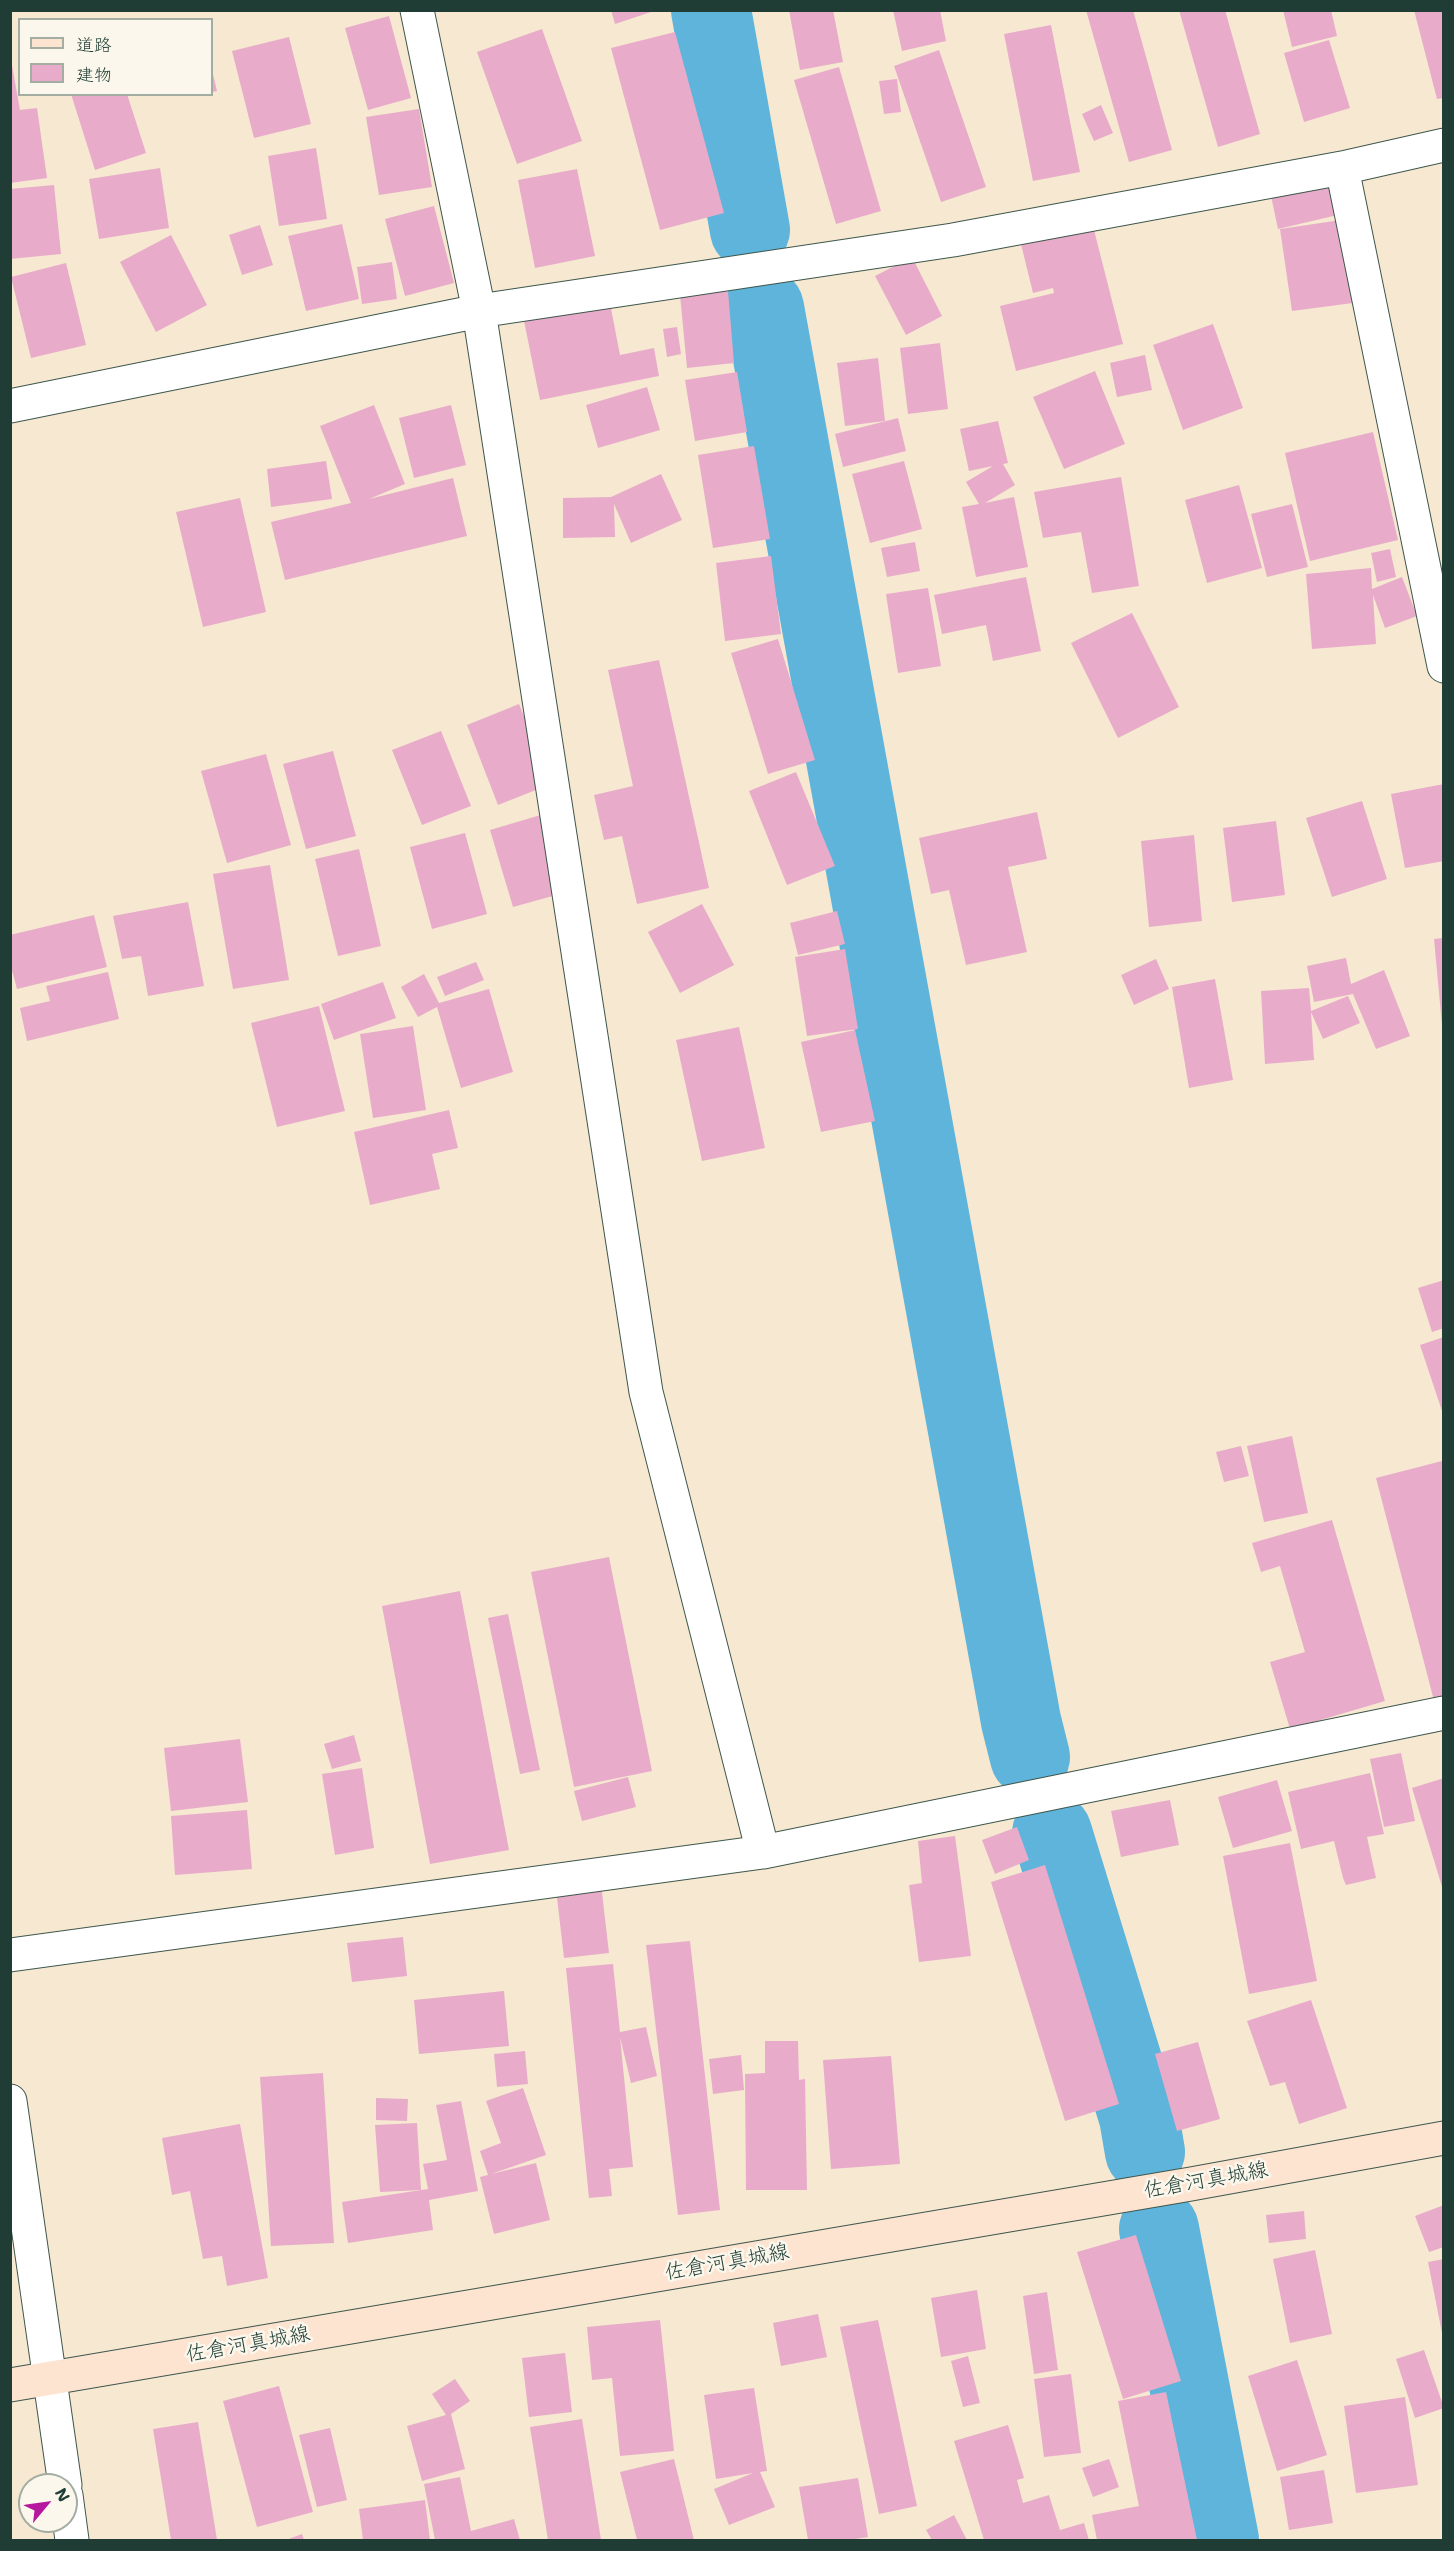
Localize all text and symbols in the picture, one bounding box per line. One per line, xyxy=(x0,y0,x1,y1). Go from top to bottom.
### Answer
legend xyxy=(18,18,213,96)
text: 道路 xyxy=(76,33,112,57)
text: 建物 xyxy=(76,63,112,87)
street label: 佐倉河真城線 xyxy=(1142,2158,1270,2204)
street label: 佐倉河真城線 xyxy=(663,2240,791,2286)
street label: 佐倉河真城線 xyxy=(184,2322,312,2368)
north arrow xyxy=(18,2473,78,2533)
text: N xyxy=(50,2484,75,2506)

